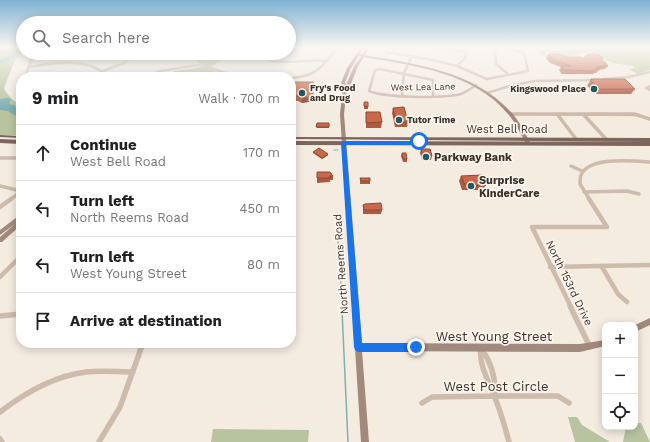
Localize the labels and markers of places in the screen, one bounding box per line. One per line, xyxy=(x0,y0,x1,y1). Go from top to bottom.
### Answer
place label: Fry's Food and Drug xyxy=(310,83,356,103)
place label: Kingswood Place xyxy=(510,84,586,94)
marker: Kingswood Place xyxy=(589,84,599,94)
marker: Fry's Food and Drug xyxy=(297,88,307,98)
marker: Tutor Time xyxy=(394,115,404,125)
place label: Tutor Time xyxy=(407,115,455,125)
place label: Parkway Bank xyxy=(434,151,512,164)
marker: Parkway Bank xyxy=(421,152,431,162)
place label: Surprise KinderCare xyxy=(479,174,540,200)
marker: Surprise KinderCare xyxy=(466,181,476,191)

